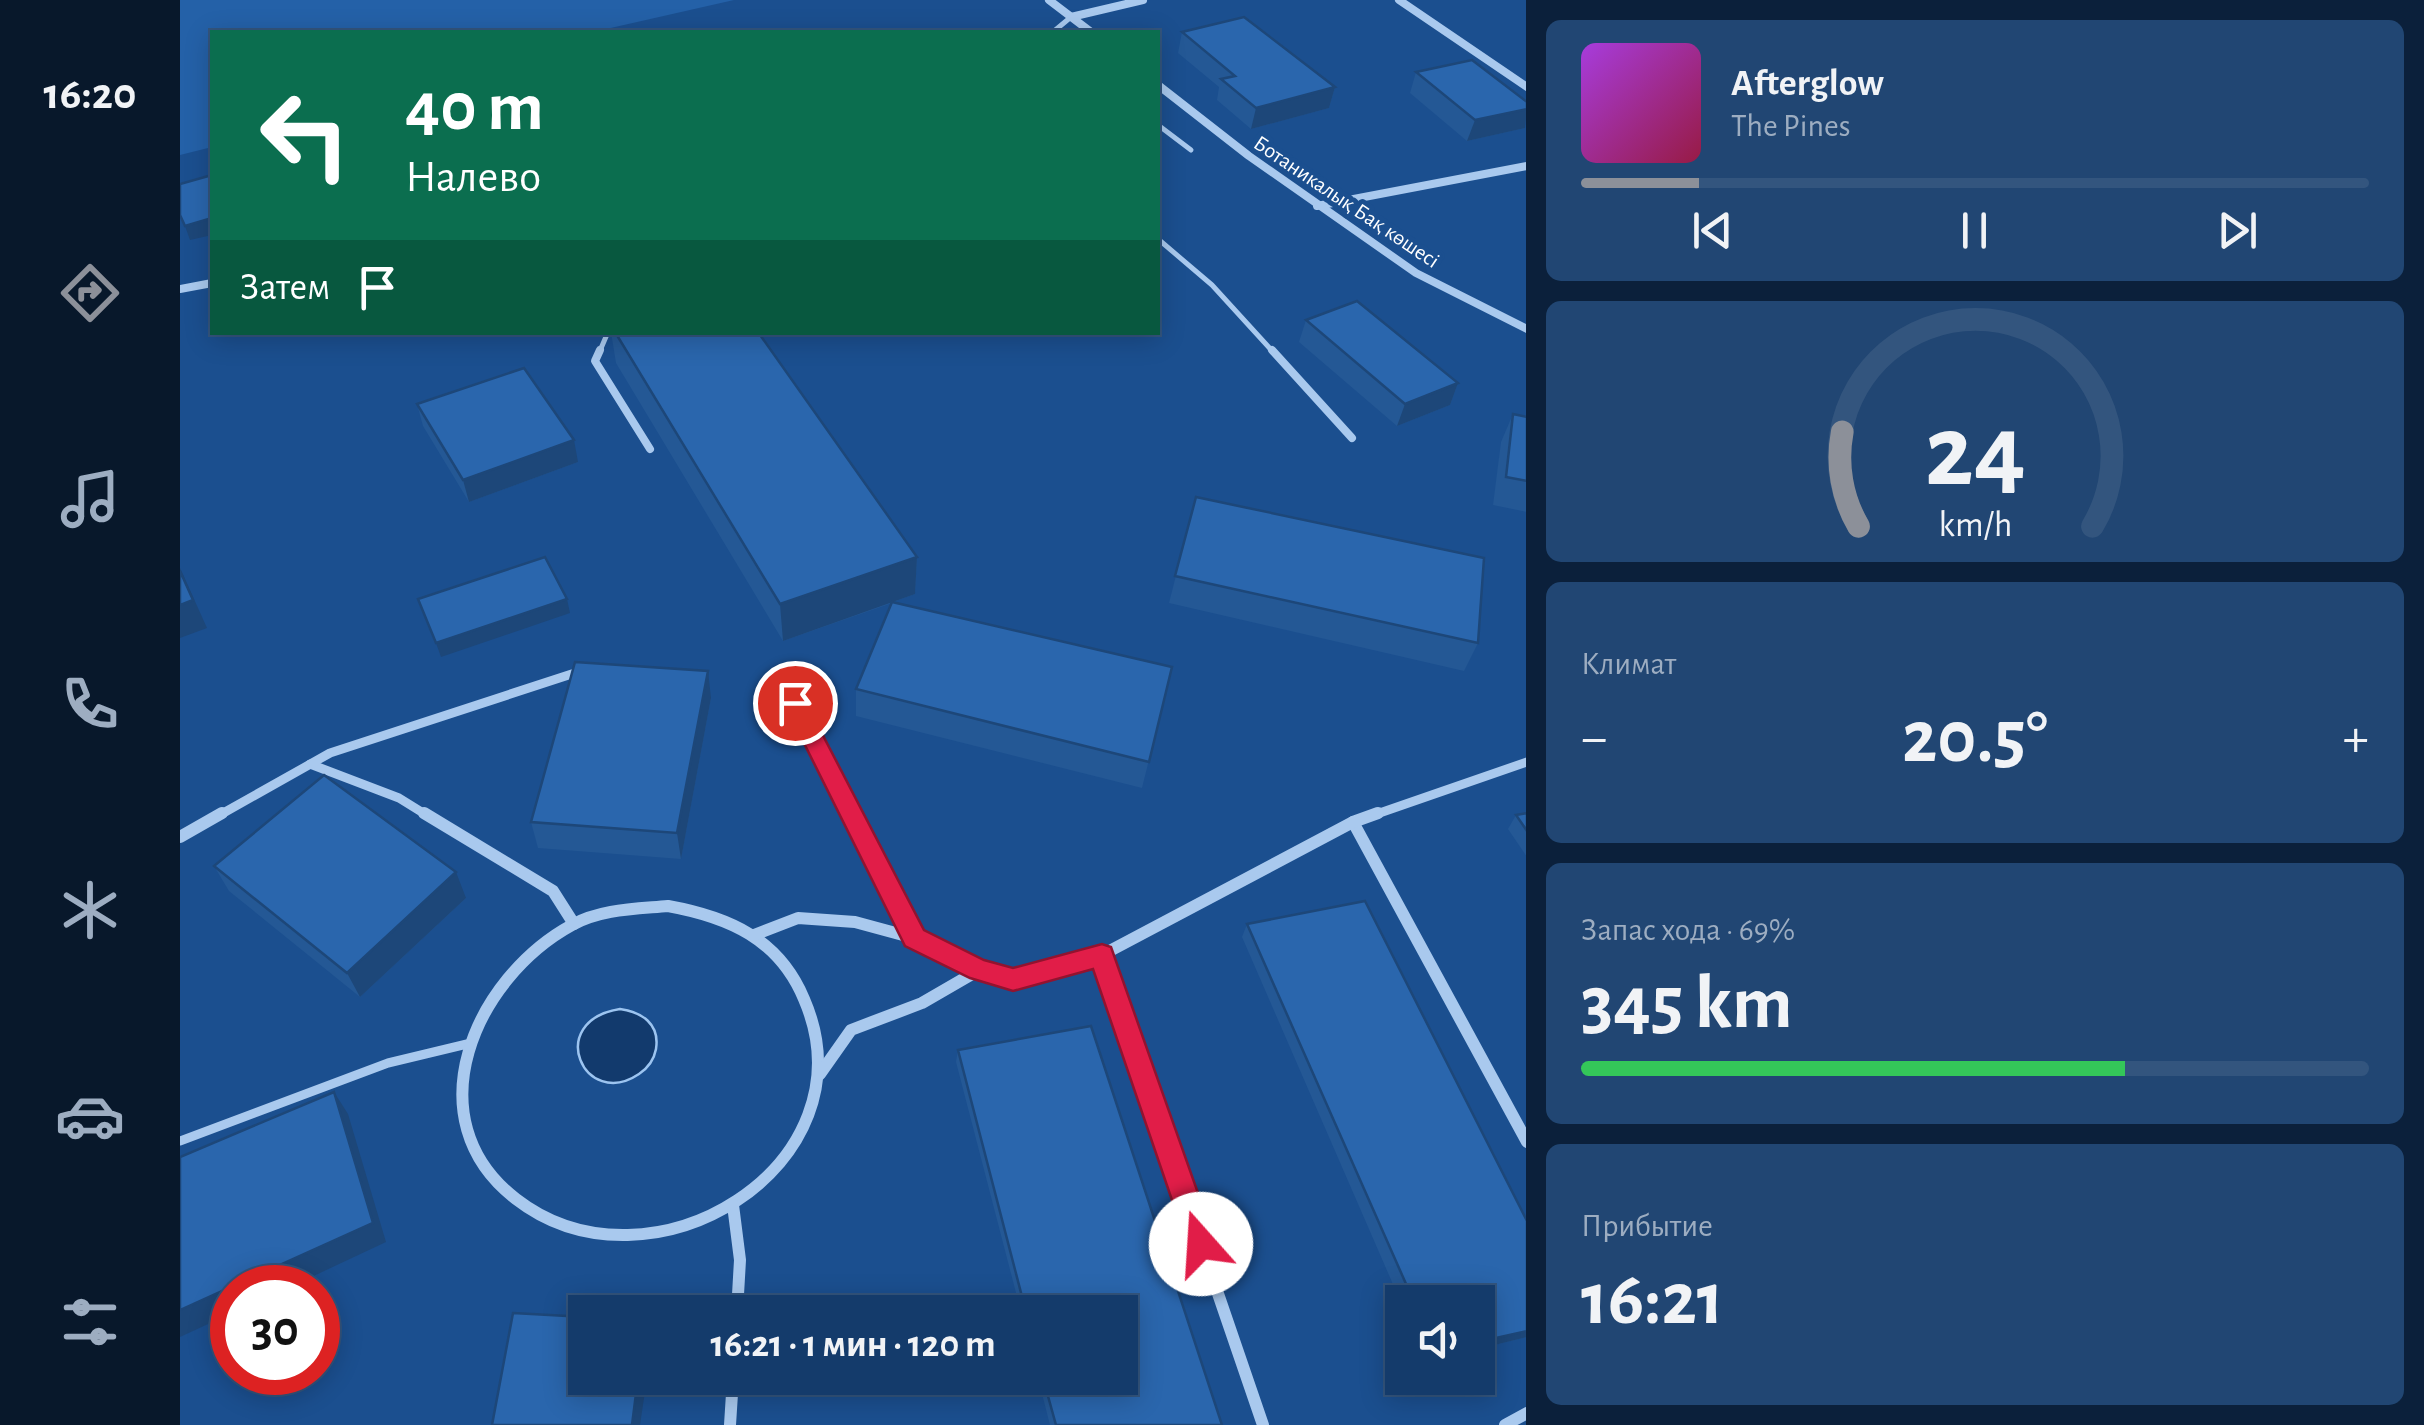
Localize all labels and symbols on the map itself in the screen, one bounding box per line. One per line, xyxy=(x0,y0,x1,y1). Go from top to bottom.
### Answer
street label: Ботаникалық Бақ көшесі xyxy=(1250,132,1443,272)
pin xyxy=(753,661,838,746)
position arrow xyxy=(1149,1192,1253,1296)
speed limit sign: 30 xyxy=(210,1265,340,1395)

